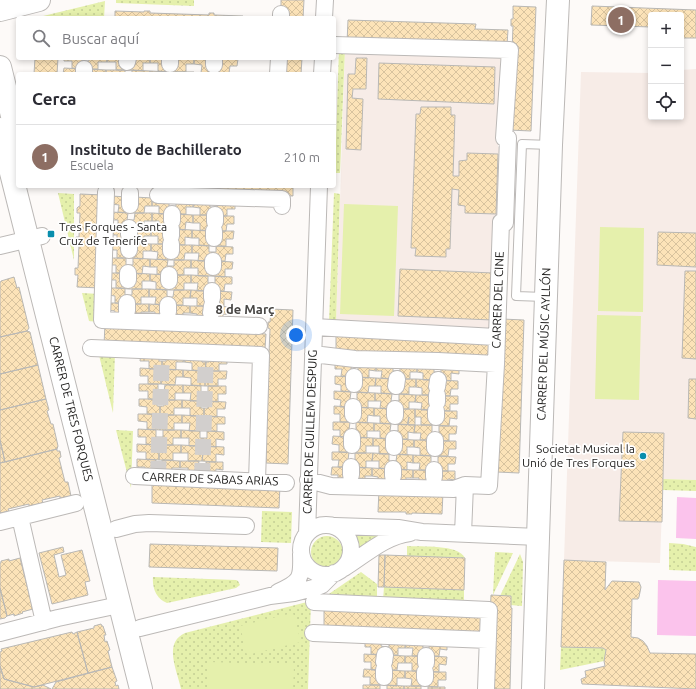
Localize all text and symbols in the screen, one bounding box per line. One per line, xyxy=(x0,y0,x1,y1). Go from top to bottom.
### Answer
pin: 1 xyxy=(608,5,634,35)
map controls xyxy=(648,12,684,120)
button: + xyxy=(648,12,684,48)
search box xyxy=(16,16,336,60)
icon: search xyxy=(30,27,52,49)
text: Buscar aquí xyxy=(62,30,139,47)
button: − xyxy=(648,48,684,84)
button: locate xyxy=(648,84,684,120)
text: Cerca xyxy=(32,89,77,108)
text: Instituto de Bachillerato xyxy=(70,141,242,158)
text: 1 xyxy=(41,150,49,164)
text: 210 m xyxy=(284,150,320,164)
text: Escuela xyxy=(70,158,114,172)
place label: Tres Forques - Santa Cruz de Tenerife xyxy=(59,220,167,247)
marker: Tres Forques - Santa Cruz de Tenerife xyxy=(46,229,56,239)
street label: CARRER DEL CINE xyxy=(489,251,506,349)
street label: CARRER DEL MÚSIC AYLLÓN xyxy=(534,267,553,421)
district label: 8 de Març xyxy=(215,302,275,317)
your location xyxy=(286,325,306,345)
street label: CARRER DE TRES FORQUES xyxy=(47,335,96,483)
street label: CARRER DE GUILLEM DESPUIG xyxy=(300,349,319,514)
place label: Societat Musical la Unió de Tres Forques xyxy=(522,442,635,469)
marker: Societat Musical la Unió de Tres Forques xyxy=(638,451,648,461)
street label: CARRER DE SABAS ARIAS xyxy=(141,470,279,487)

